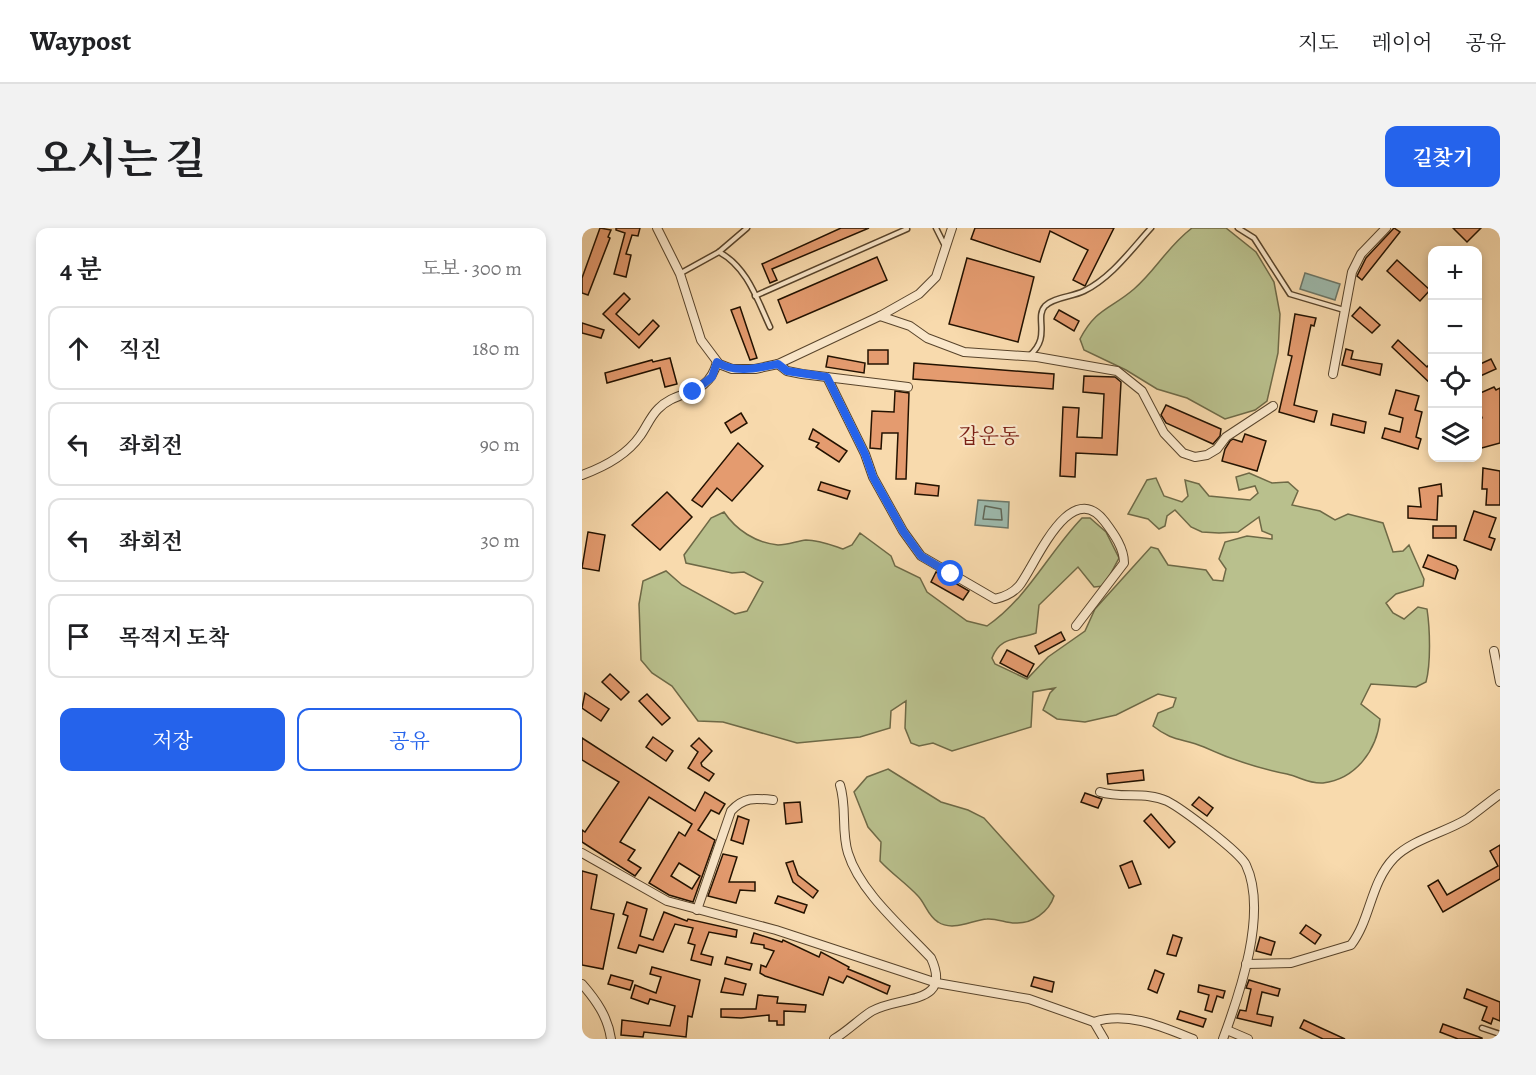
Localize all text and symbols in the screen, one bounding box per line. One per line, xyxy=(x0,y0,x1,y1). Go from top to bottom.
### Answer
text: Waypost xyxy=(30,22,131,60)
text: 지도 xyxy=(1298,29,1339,57)
text: 레이어 xyxy=(1372,29,1432,57)
text: 공유 xyxy=(1465,29,1506,57)
button: 길찾기 xyxy=(1385,126,1500,187)
text: 오시는 길 xyxy=(36,130,206,187)
map controls xyxy=(1428,246,1482,462)
button: + xyxy=(1428,246,1482,300)
text: 4 분 xyxy=(60,252,102,287)
text: 도보 · 300 m xyxy=(421,255,522,282)
button: − xyxy=(1428,300,1482,354)
icon: ahead xyxy=(62,332,95,365)
text: 직진 xyxy=(119,335,162,365)
text: 180 m xyxy=(472,335,520,362)
button: locate xyxy=(1428,354,1482,408)
route end xyxy=(679,378,705,404)
button: layers xyxy=(1428,408,1482,462)
district label: 갑운동 xyxy=(959,422,1019,450)
icon: left xyxy=(62,428,95,461)
text: 좌회전 xyxy=(119,431,183,461)
text: 90 m xyxy=(480,431,520,458)
icon: left xyxy=(62,524,95,557)
text: 좌회전 xyxy=(119,527,183,557)
text: 30 m xyxy=(480,527,520,554)
route start xyxy=(937,560,963,586)
icon: arrive xyxy=(62,620,95,653)
text: 목적지 도착 xyxy=(119,623,229,653)
button: 저장 xyxy=(60,708,285,771)
button: 공유 xyxy=(297,708,522,771)

